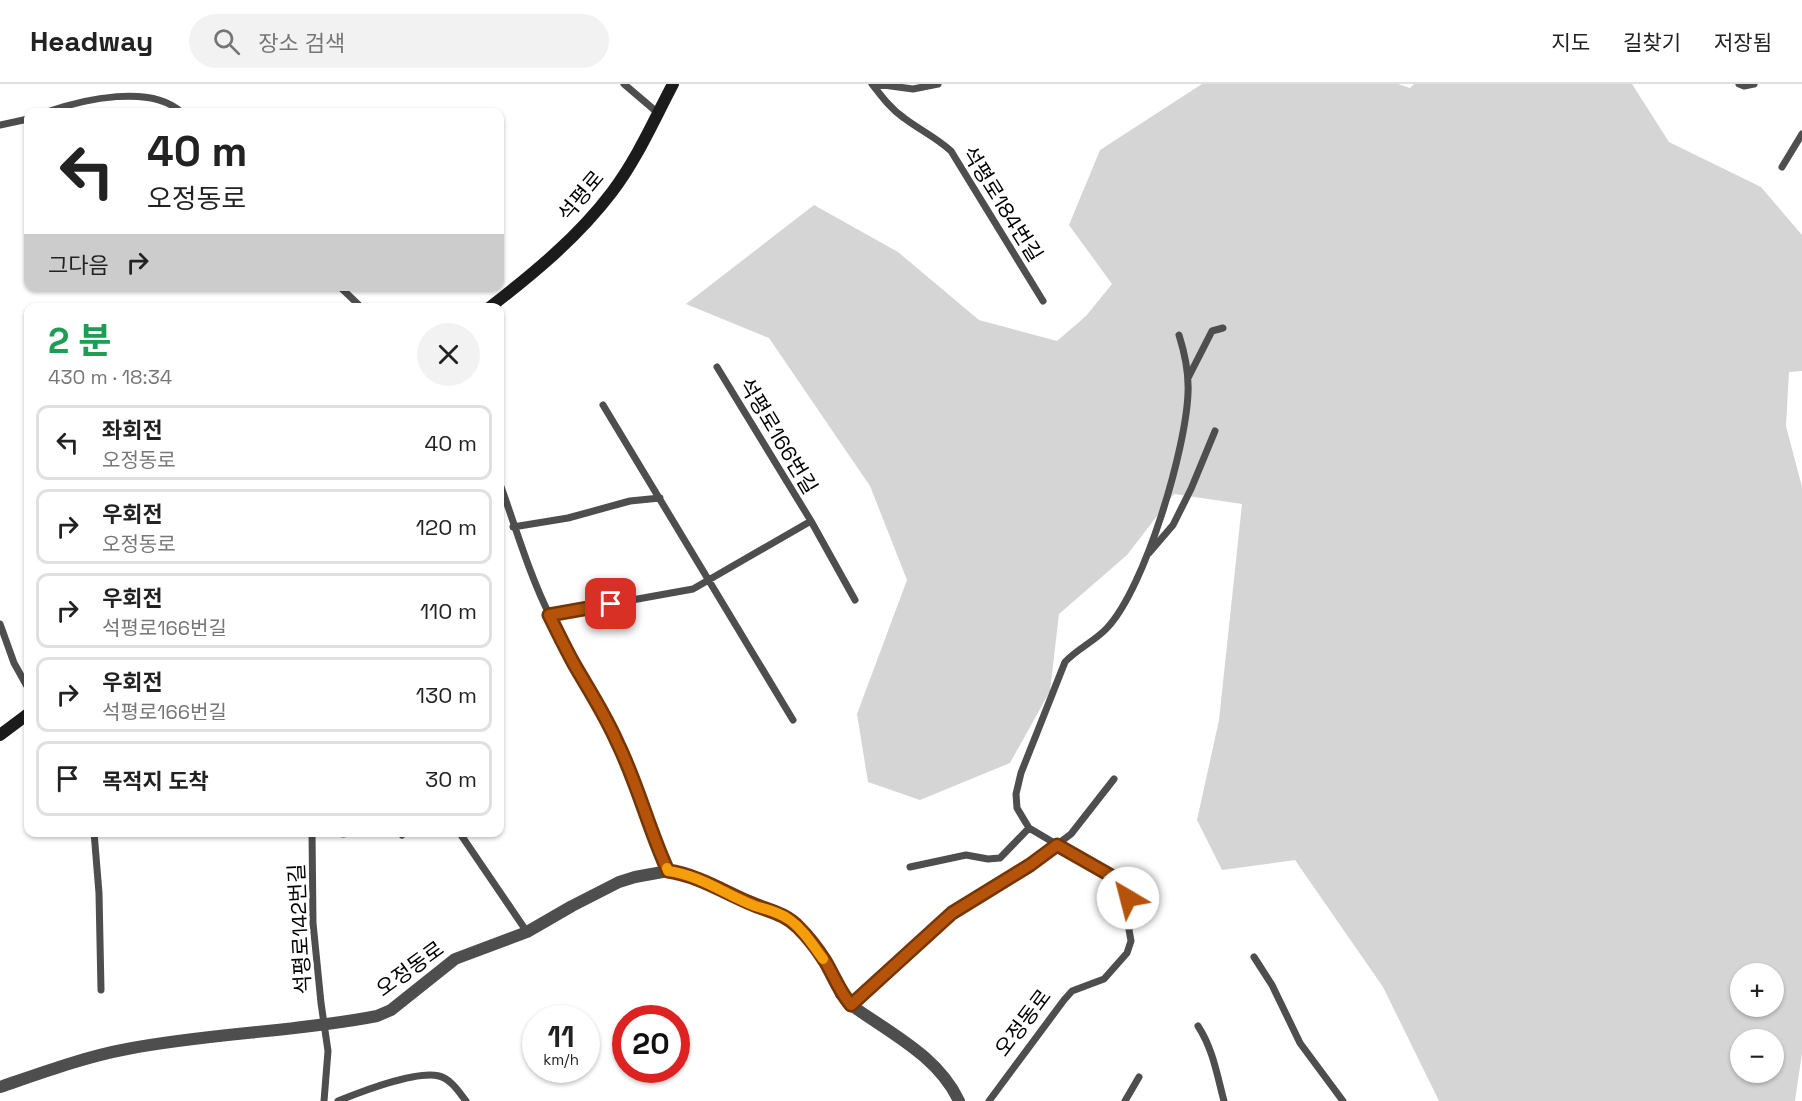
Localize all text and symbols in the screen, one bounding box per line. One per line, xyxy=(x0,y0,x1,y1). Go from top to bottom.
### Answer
search box xyxy=(189,14,609,68)
text: Headway xyxy=(30,23,153,59)
icon: search xyxy=(210,25,243,58)
text: 장소 검색 xyxy=(258,29,345,57)
text: 지도 xyxy=(1551,29,1590,56)
text: 길찾기 xyxy=(1623,29,1681,56)
text: 저장됨 xyxy=(1714,29,1772,56)
text: 40 m xyxy=(147,125,247,178)
icon: left xyxy=(48,132,126,210)
street label: 석평로184번길 xyxy=(956,141,1049,267)
street label: 석평로 xyxy=(552,165,610,227)
text: 오정동로 xyxy=(147,181,246,216)
icon: right xyxy=(121,246,154,279)
text: 그다음 xyxy=(48,251,109,279)
text: 2 분 xyxy=(48,318,112,364)
button: close xyxy=(417,323,480,386)
text: 430 m · 18:34 xyxy=(48,364,172,390)
street label: 석평로166번길 xyxy=(733,373,824,499)
text: 좌회전 xyxy=(102,416,163,444)
icon: left xyxy=(51,426,84,459)
text: 40 m xyxy=(425,429,477,457)
text: 오정동로 xyxy=(102,447,176,473)
text: 우회전 xyxy=(102,500,163,528)
icon: right xyxy=(51,510,84,543)
text: 120 m xyxy=(416,513,477,541)
text: 오정동로 xyxy=(102,531,176,557)
pin xyxy=(585,578,636,629)
text: 우회전 xyxy=(102,584,163,612)
icon: arrive xyxy=(594,587,627,620)
icon: right xyxy=(51,594,84,627)
text: 110 m xyxy=(420,597,477,625)
text: 석평로166번길 xyxy=(102,615,227,641)
text: 우회전 xyxy=(102,668,163,696)
icon: right xyxy=(51,678,84,711)
text: 130 m xyxy=(416,681,477,709)
text: 석평로166번길 xyxy=(102,699,227,725)
icon: arrive xyxy=(51,762,84,795)
text: 30 m xyxy=(425,765,477,793)
text: 목적지 도착 xyxy=(102,767,209,795)
street label: 석평로142번길 xyxy=(283,863,316,995)
position arrow xyxy=(1096,866,1160,930)
street label: 오정동로 xyxy=(371,935,449,1002)
map controls xyxy=(1730,963,1784,1083)
button: + xyxy=(1730,963,1784,1017)
street label: 오정동로 xyxy=(989,984,1057,1062)
speed limit sign: 20 xyxy=(612,1005,690,1083)
text: 11 xyxy=(547,1017,575,1056)
button: − xyxy=(1730,1029,1784,1083)
text: km/h xyxy=(543,1050,579,1069)

